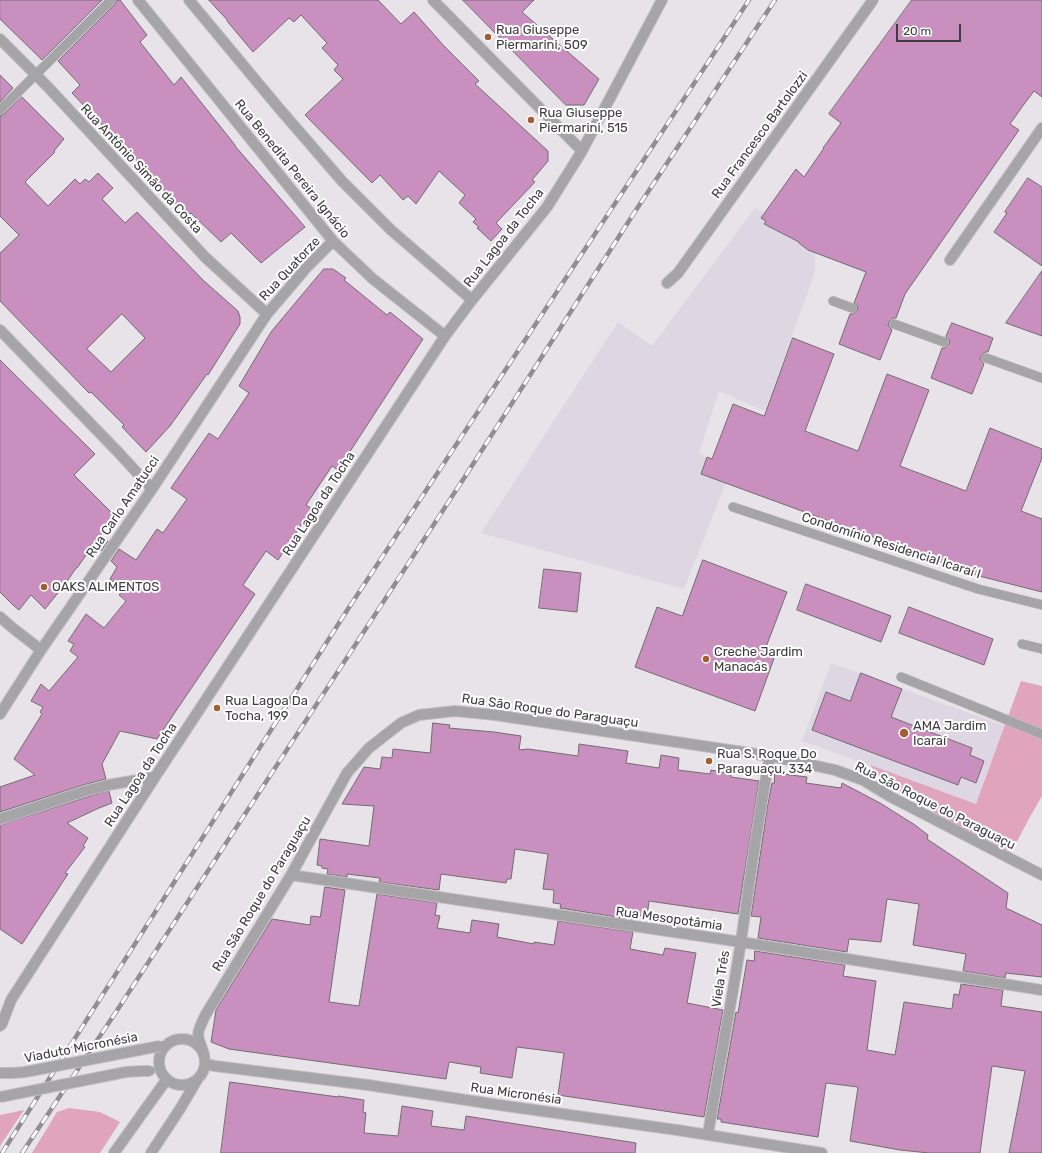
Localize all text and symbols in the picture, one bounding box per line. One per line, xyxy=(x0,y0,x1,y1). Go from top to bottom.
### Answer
scale bar xyxy=(898,16,963,42)
place label: Rua Giuseppe Piermarini, 509 xyxy=(496,22,588,53)
text: 20 m xyxy=(903,24,931,38)
marker: Rua Giuseppe Piermarini, 509 xyxy=(483,32,493,42)
street label: Rua Francesco Bartolozzi xyxy=(709,68,811,202)
street label: Rua Benedita Pereira Ignácio xyxy=(231,96,353,242)
street label: Rua Antônio Simão da Costa xyxy=(77,101,205,237)
place label: Rua Giuseppe Piermarini, 515 xyxy=(539,105,628,136)
marker: Rua Giuseppe Piermarini, 515 xyxy=(526,115,536,125)
street label: Rua Lagoa da Tocha xyxy=(461,186,547,290)
street label: Rua Quatorze xyxy=(256,234,324,304)
street label: Rua Lagoa da Tocha xyxy=(280,449,358,559)
street label: Rua Carlo Amatucci xyxy=(83,453,163,561)
street label: Condomínio Residencial Icaraí I xyxy=(799,510,983,582)
place label: OAKS ALIMENTOS xyxy=(52,579,159,595)
marker: OAKS ALIMENTOS xyxy=(39,582,49,592)
place label: Creche Jardim Manacás xyxy=(714,644,803,675)
marker: Creche Jardim Manacás xyxy=(701,654,711,664)
street label: Rua São Roque do Paraguaçu xyxy=(461,691,639,731)
place label: Rua Lagoa Da Tocha, 199 xyxy=(225,693,308,724)
marker: Rua Lagoa Da Tocha, 199 xyxy=(212,703,222,713)
place label: AMA Jardim Icaraí xyxy=(913,718,987,749)
street label: Rua Lagoa da Tocha xyxy=(102,720,180,830)
marker: AMA Jardim Icaraí xyxy=(898,727,910,739)
place label: Rua S. Roque Do Paraguaçu, 334 xyxy=(717,746,817,777)
marker: Rua S. Roque Do Paraguaçu, 334 xyxy=(704,756,714,766)
street label: Rua São Roque do Paraguaçu xyxy=(852,759,1018,853)
street label: Rua São Roque do Paraguaçu xyxy=(209,814,315,974)
street label: Rua Mesopotâmia xyxy=(615,904,723,934)
street label: Viela Três xyxy=(709,949,733,1009)
street label: Viaduto Micronésia xyxy=(23,1029,139,1067)
street label: Rua Micronésia xyxy=(469,1080,563,1108)

